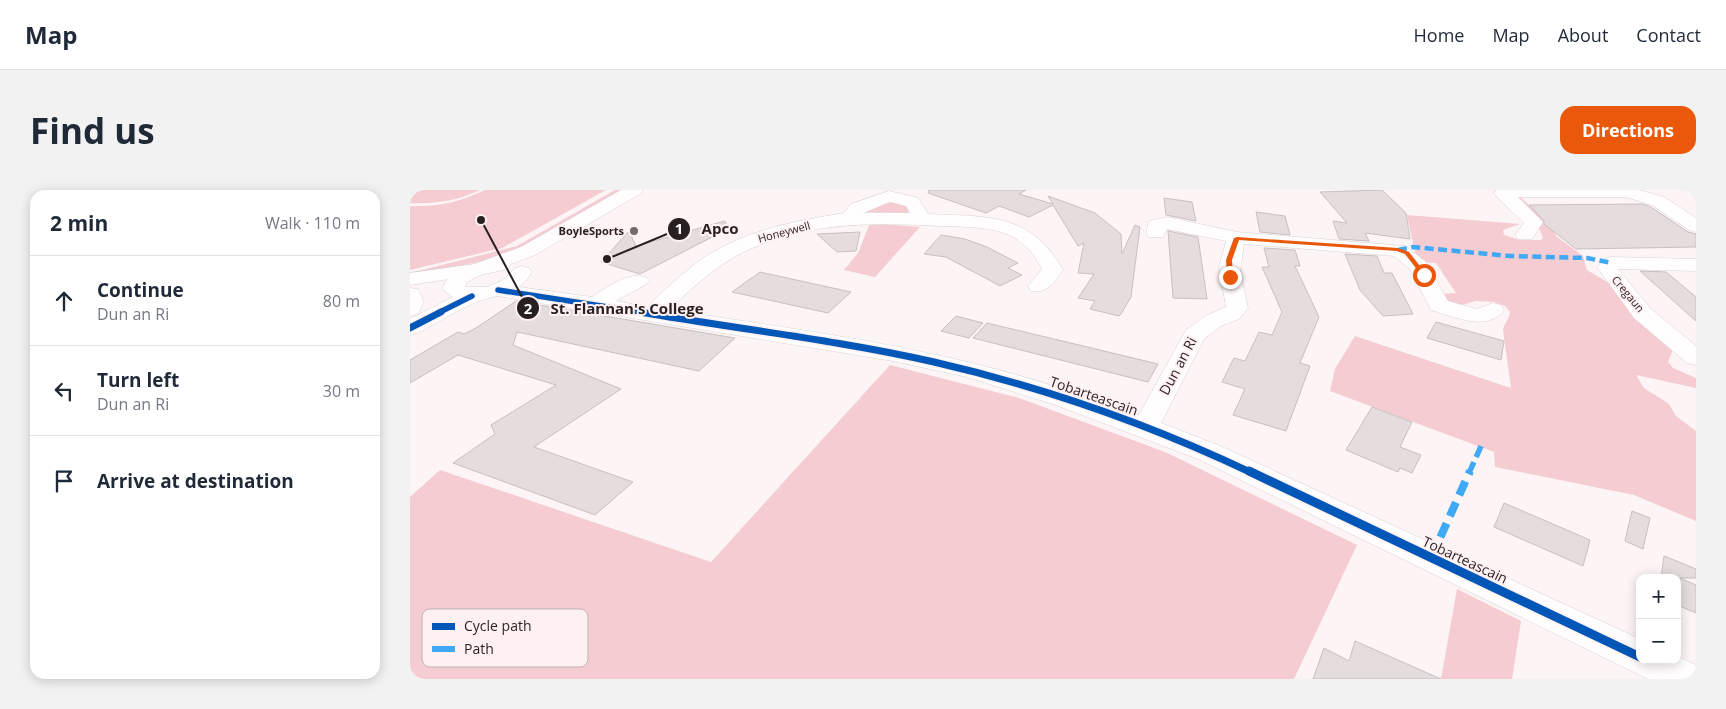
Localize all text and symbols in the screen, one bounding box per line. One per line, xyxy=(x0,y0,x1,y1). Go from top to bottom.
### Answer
text: Map xyxy=(25,18,77,51)
text: Home xyxy=(1414,23,1464,47)
text: Map xyxy=(1492,23,1530,47)
text: About xyxy=(1558,23,1608,47)
text: Contact xyxy=(1636,23,1701,47)
button: Directions xyxy=(1560,106,1696,154)
text: Find us xyxy=(30,107,155,154)
text: 2 min xyxy=(50,209,108,237)
text: Walk · 110 m xyxy=(265,212,360,234)
callout: Apco xyxy=(667,214,749,244)
street label: Honeywell xyxy=(756,217,812,246)
text: 1 xyxy=(675,218,683,238)
text: Apco xyxy=(702,218,738,238)
place label: BoyleSports xyxy=(559,223,625,238)
marker: BoyleSports xyxy=(628,225,640,237)
route start xyxy=(1413,264,1436,287)
route end xyxy=(1219,266,1242,289)
street label: Cregaun xyxy=(1609,272,1648,315)
text: Continue xyxy=(97,277,184,303)
icon: ahead xyxy=(50,287,78,315)
text: 80 m xyxy=(323,290,360,312)
callout: St. Flannan's College xyxy=(515,293,713,323)
text: 2 xyxy=(524,298,533,318)
text: St. Flannan's College xyxy=(551,298,704,318)
text: Dun an Ri xyxy=(97,303,169,325)
street label: Dun an Ri xyxy=(1154,333,1201,398)
text: Turn left xyxy=(97,367,179,393)
street label: Tobarteascain xyxy=(1048,372,1141,420)
icon: left xyxy=(50,377,78,405)
text: 30 m xyxy=(323,380,360,402)
text: Dun an Ri xyxy=(97,393,169,415)
icon: arrive xyxy=(50,467,78,495)
text: Arrive at destination xyxy=(97,468,294,494)
street label: Tobarteascain xyxy=(1419,531,1511,588)
map controls xyxy=(1636,574,1681,664)
button: + xyxy=(1636,574,1681,619)
legend xyxy=(422,609,588,667)
text: Cycle path xyxy=(464,616,532,635)
button: − xyxy=(1636,619,1681,664)
text: Path xyxy=(464,639,494,658)

